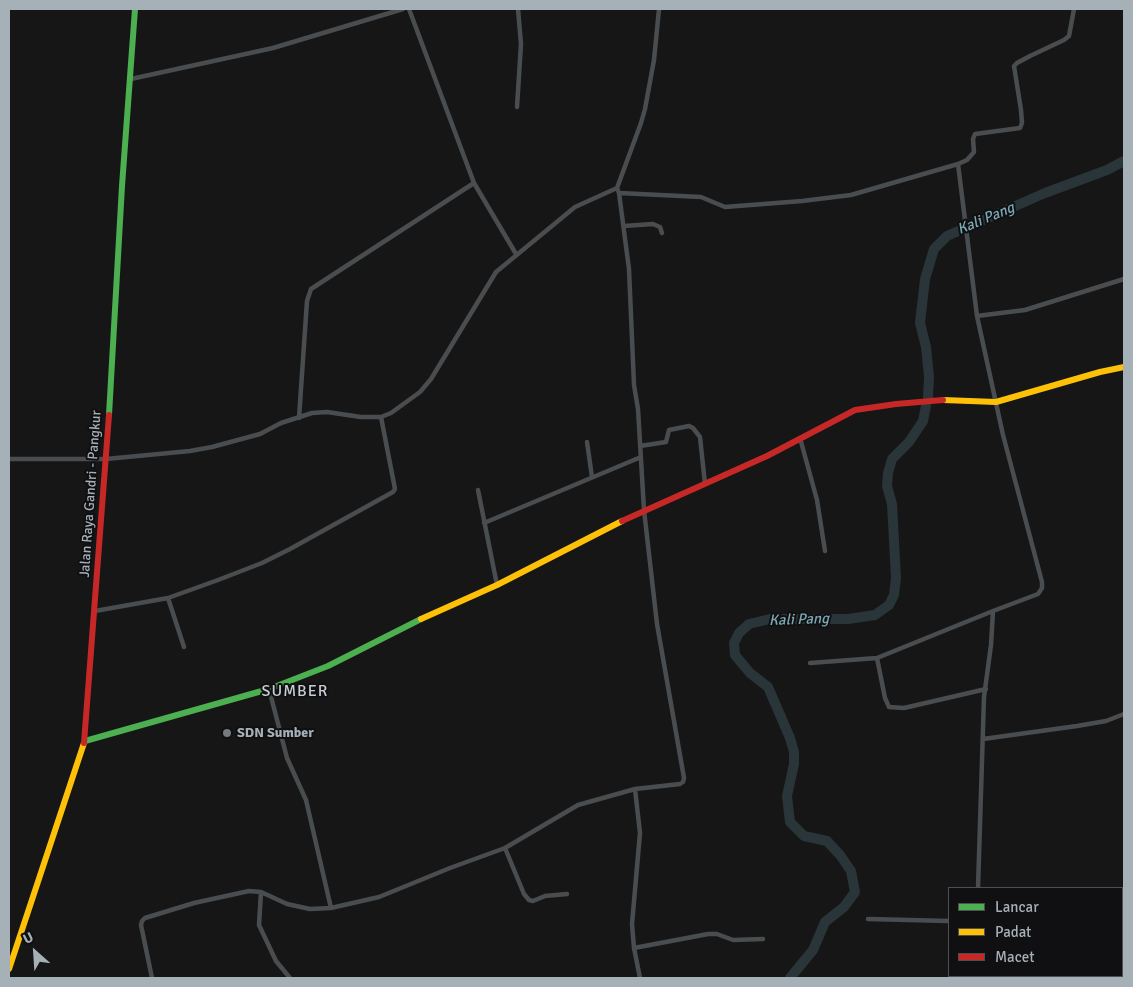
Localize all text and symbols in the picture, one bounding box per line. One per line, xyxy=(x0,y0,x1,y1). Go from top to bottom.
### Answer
water label: Kali Pang xyxy=(955,199,1017,239)
street label: Jalan Raya Gandri - Pangkur xyxy=(77,410,105,578)
water label: Kali Pang xyxy=(769,610,829,630)
district label: SUMBER xyxy=(261,682,329,702)
place label: SDN Sumber xyxy=(237,725,314,741)
marker: SDN Sumber xyxy=(221,727,233,739)
legend xyxy=(948,887,1123,977)
text: Lancar xyxy=(995,898,1039,916)
text: Padat xyxy=(995,923,1031,941)
north arrow xyxy=(10,927,60,977)
text: U xyxy=(20,928,36,948)
text: Macet xyxy=(995,948,1034,966)

